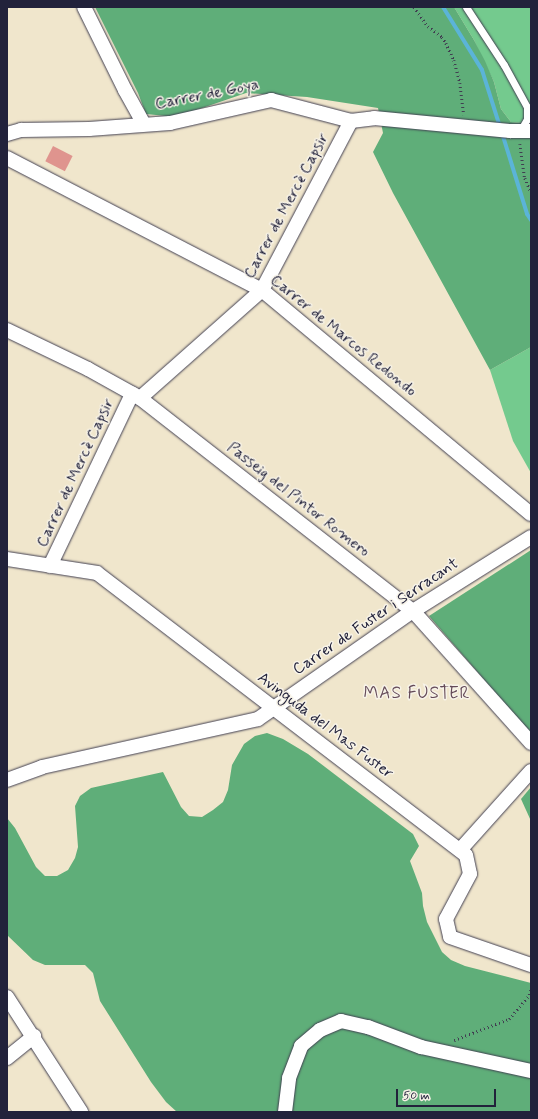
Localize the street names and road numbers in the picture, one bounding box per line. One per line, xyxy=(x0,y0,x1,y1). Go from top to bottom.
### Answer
street label: Carrer de Goya xyxy=(154,76,260,114)
street label: Carrer de Mercè Capsir xyxy=(241,130,333,282)
street label: Carrer de Marcos Redondo xyxy=(266,271,420,401)
street label: Carrer de Mercè Capsir xyxy=(33,396,119,550)
street label: Passeig del Pintor Romero xyxy=(224,439,372,561)
street label: Carrer de Fuster i Serracant xyxy=(290,554,462,680)
street label: Avinguda del Mas Fuster xyxy=(254,669,396,783)

